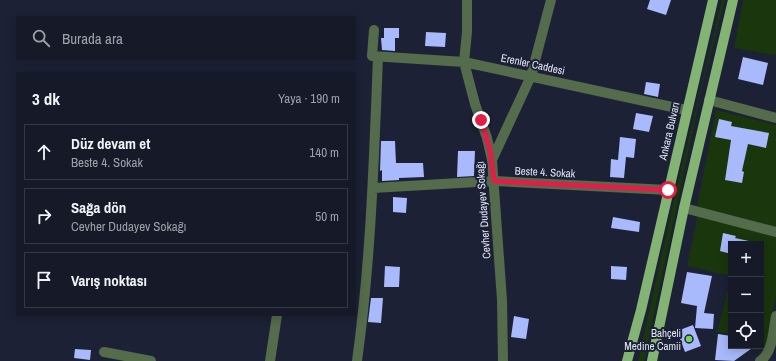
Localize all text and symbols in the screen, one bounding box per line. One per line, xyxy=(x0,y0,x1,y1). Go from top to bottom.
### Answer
search box xyxy=(16,16,356,60)
icon: search xyxy=(30,27,52,49)
text: Burada ara xyxy=(62,28,123,49)
street label: Erenler Caddesi xyxy=(500,50,566,78)
text: 3 dk xyxy=(32,87,60,110)
text: Yaya · 190 m xyxy=(278,90,340,107)
street label: Ankara Bulvarı xyxy=(655,101,682,162)
route end xyxy=(472,111,490,129)
text: Düz devam et xyxy=(71,133,150,154)
icon: ahead xyxy=(33,141,55,163)
text: 140 m xyxy=(309,144,339,161)
text: Beste 4. Sokak xyxy=(71,154,143,171)
street label: Cevher Dudayev Sokağı xyxy=(473,161,493,259)
street label: Beste 4. Sokak xyxy=(514,163,576,181)
route start xyxy=(659,181,677,199)
text: Sağa dön xyxy=(71,197,126,218)
icon: right xyxy=(33,205,55,227)
text: 50 m xyxy=(315,208,339,225)
text: Cevher Dudayev Sokağı xyxy=(71,218,187,235)
map controls xyxy=(728,241,764,349)
button: + xyxy=(728,241,764,277)
icon: arrive xyxy=(33,269,55,291)
text: Varış noktası xyxy=(71,270,147,291)
button: − xyxy=(728,277,764,313)
button: locate xyxy=(728,313,764,349)
place label: Bahçeli Medine Camii xyxy=(624,326,681,353)
marker: Bahçeli Medine Camii xyxy=(684,334,694,344)

